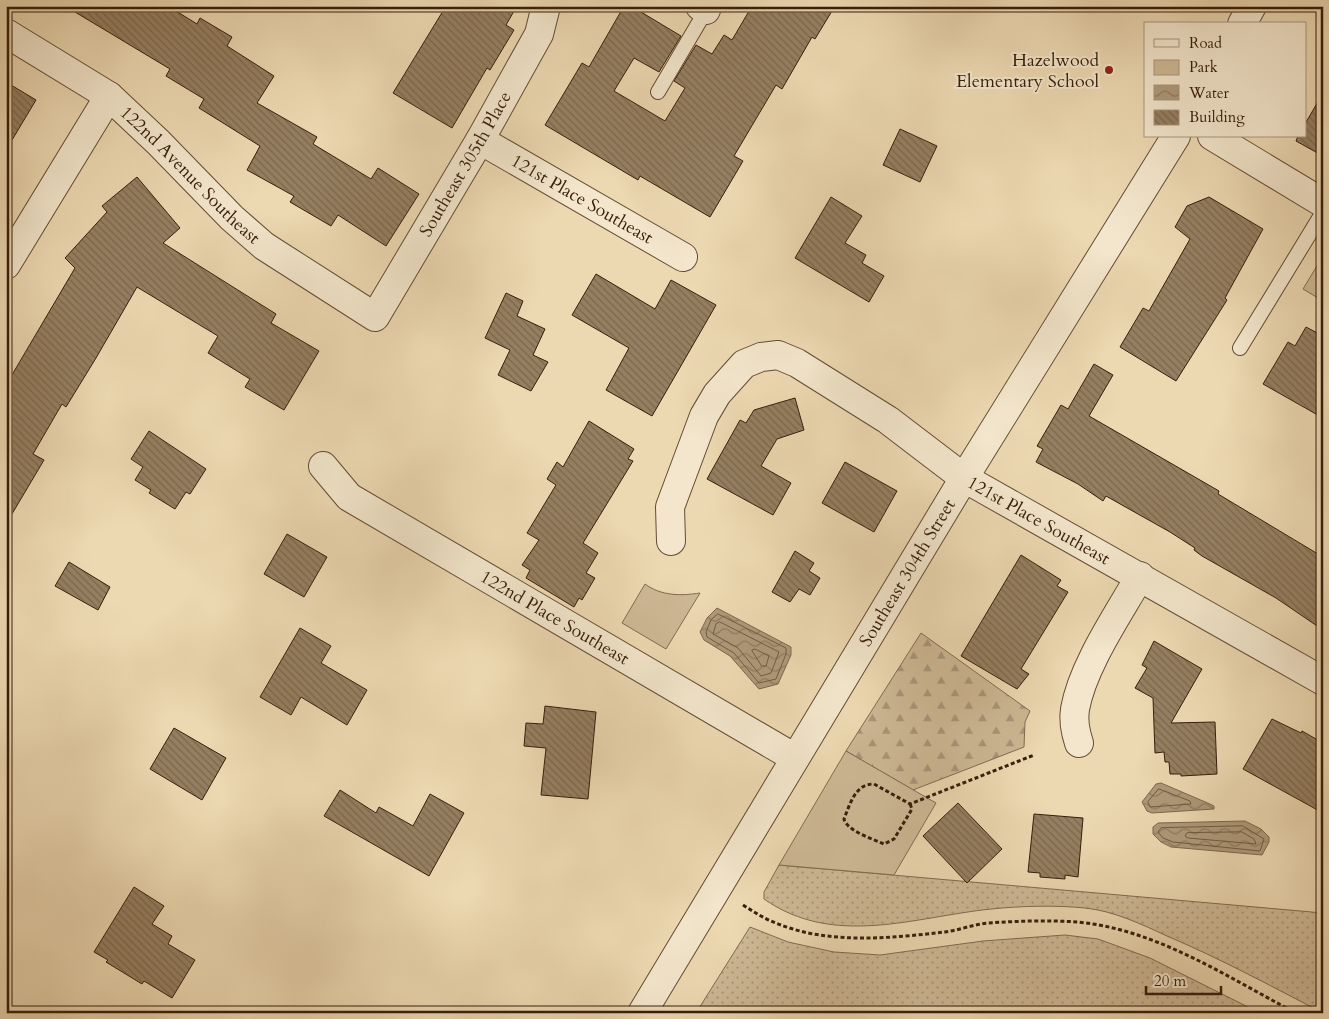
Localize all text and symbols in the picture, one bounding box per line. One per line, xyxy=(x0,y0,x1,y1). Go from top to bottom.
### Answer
legend xyxy=(1144,22,1306,138)
text: Road xyxy=(1189,33,1222,53)
place label: Hazelwood Elementary School xyxy=(956,48,1099,94)
text: Park xyxy=(1189,57,1218,77)
marker: Hazelwood Elementary School xyxy=(1103,64,1115,76)
text: Water xyxy=(1188,83,1230,103)
street label: Southeast 305th Place xyxy=(413,87,518,241)
street label: 122nd Avenue Southeast xyxy=(114,101,266,250)
text: Building xyxy=(1189,107,1245,127)
street label: 121st Place Southeast xyxy=(506,148,658,250)
street label: 121st Place Southeast xyxy=(962,470,1115,571)
street label: Southeast 304th Street xyxy=(853,494,962,651)
street label: 122nd Place Southeast xyxy=(476,565,634,671)
scale bar xyxy=(1146,964,1222,996)
text: 20 m xyxy=(1154,971,1186,991)

